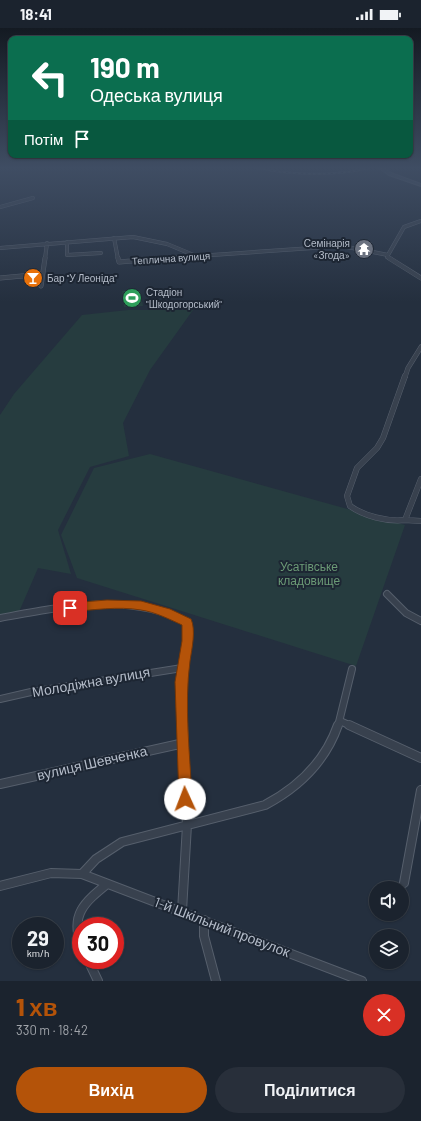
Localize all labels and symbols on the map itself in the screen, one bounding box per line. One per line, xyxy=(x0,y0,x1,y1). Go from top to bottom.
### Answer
place label: Семінарія «Згода» xyxy=(304,237,350,261)
temple icon: Семінарія «Згода» xyxy=(353,238,375,260)
street label: Теплична вулиця xyxy=(131,249,211,267)
bar icon: Бар "У Леоніда" xyxy=(22,267,44,289)
place label: Бар "У Леоніда" xyxy=(47,272,117,284)
place label: Стадіон "Шкодогорський" xyxy=(146,286,222,310)
sports icon: Стадіон "Шкодогорський" xyxy=(121,287,143,309)
park label: Усатівське кладовище xyxy=(278,559,340,588)
pin xyxy=(53,591,87,625)
street label: Молодіжна вулиця xyxy=(31,663,151,700)
street label: вулиця Шевченка xyxy=(35,742,149,783)
position arrow xyxy=(164,778,206,820)
street label: 1-й Шкільний провулок xyxy=(152,893,293,961)
speed limit sign: 30 xyxy=(72,917,124,969)

